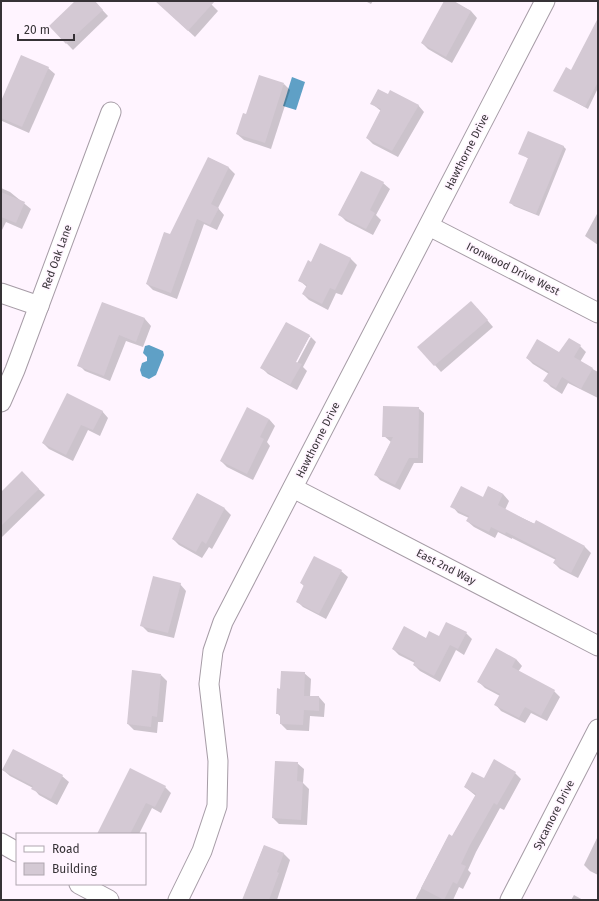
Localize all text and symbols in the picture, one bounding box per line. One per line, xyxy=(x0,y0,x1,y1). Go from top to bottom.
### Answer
scale bar xyxy=(18,16,74,42)
text: 20 m xyxy=(24,23,50,37)
street label: Hawthorne Drive xyxy=(442,112,492,192)
street label: Red Oak Lane xyxy=(39,223,75,291)
street label: Ironwood Drive West xyxy=(464,240,562,298)
street label: Hawthorne Drive xyxy=(293,400,343,480)
street label: East 2nd Way xyxy=(414,546,478,588)
street label: Sycamore Drive xyxy=(531,778,577,852)
legend xyxy=(16,833,146,885)
text: Road xyxy=(52,842,80,856)
text: Building xyxy=(52,862,98,876)

